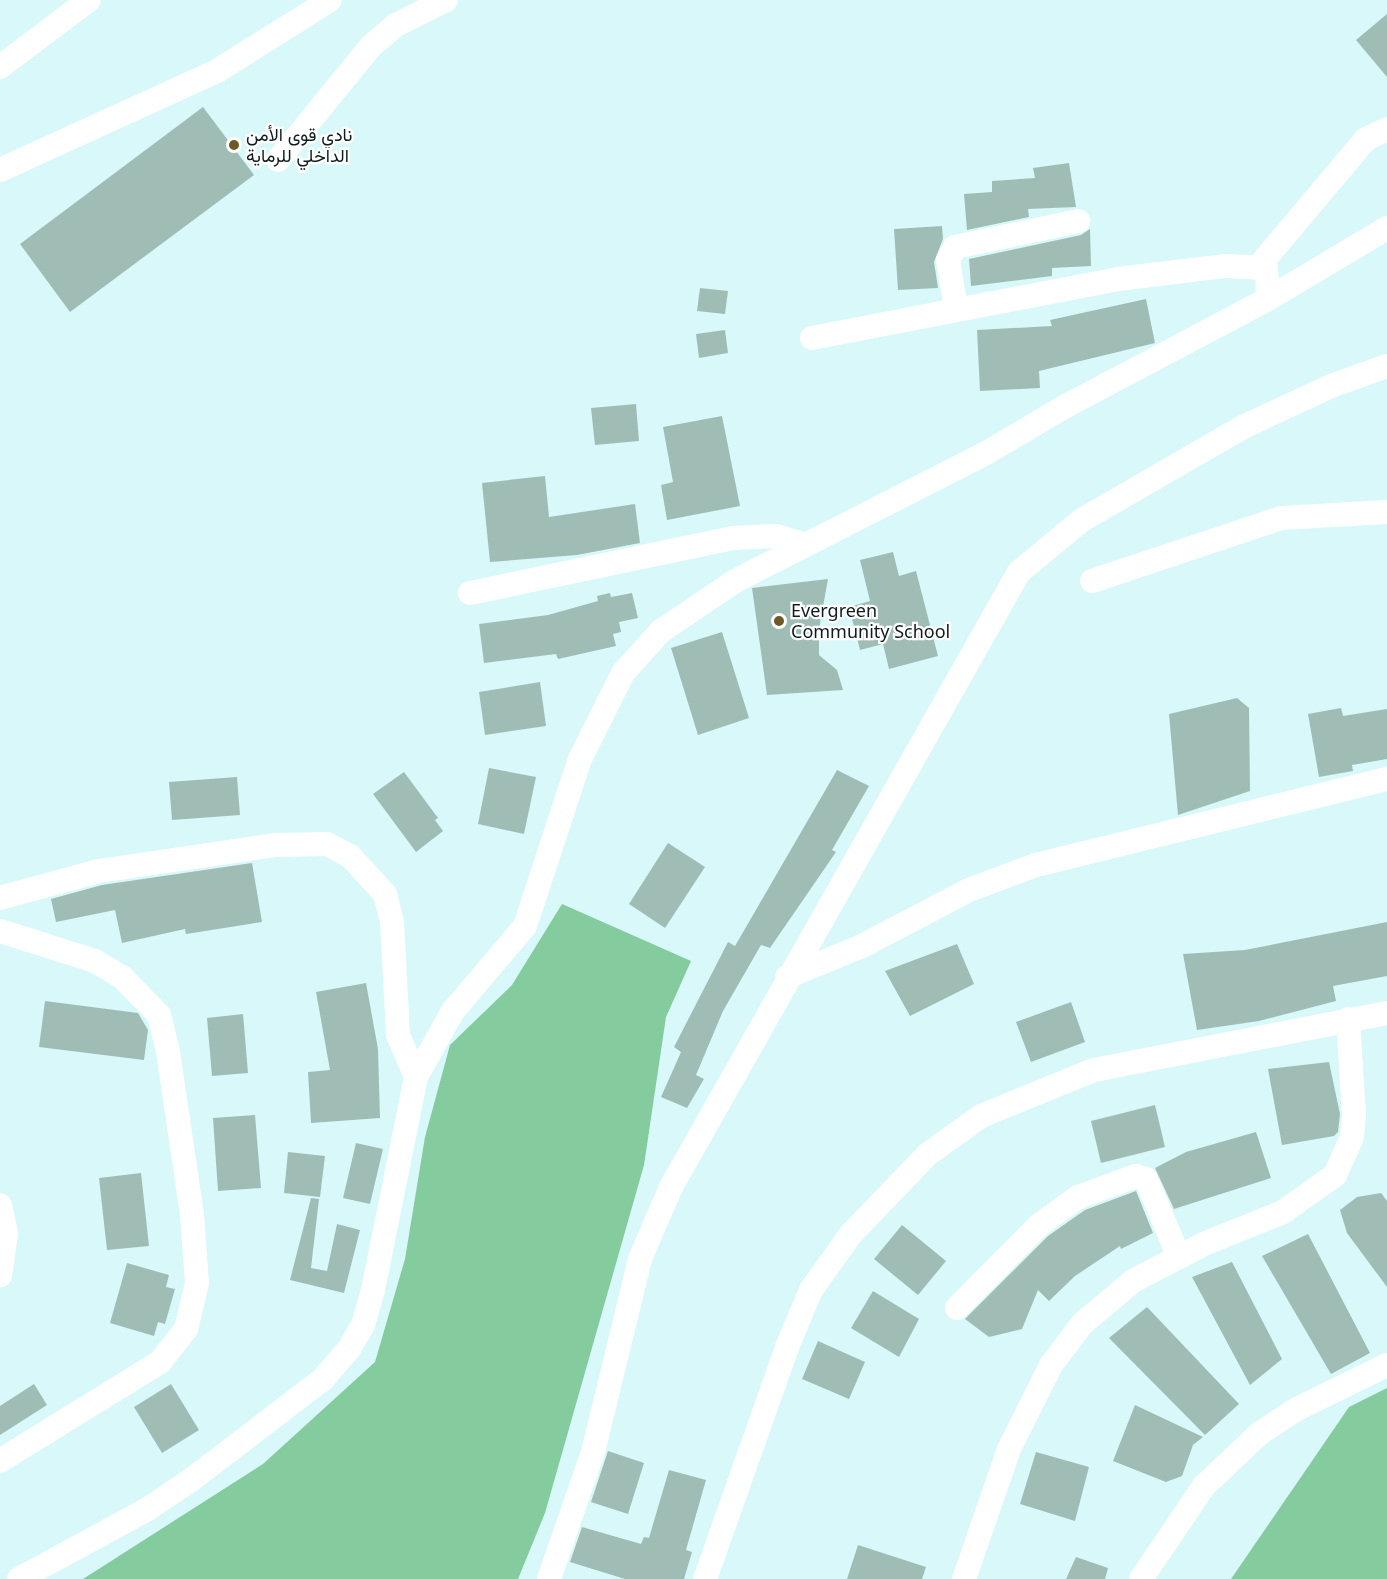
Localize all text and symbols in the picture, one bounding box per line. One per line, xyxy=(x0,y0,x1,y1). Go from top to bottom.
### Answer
place label: نادي قوى الأمن الداخلي للرماية xyxy=(246,124,352,166)
marker: نادي قوى الأمن الداخلي للرماية xyxy=(227,138,241,152)
place label: Evergreen Community School xyxy=(791,600,950,642)
marker: Evergreen Community School xyxy=(772,614,786,628)

